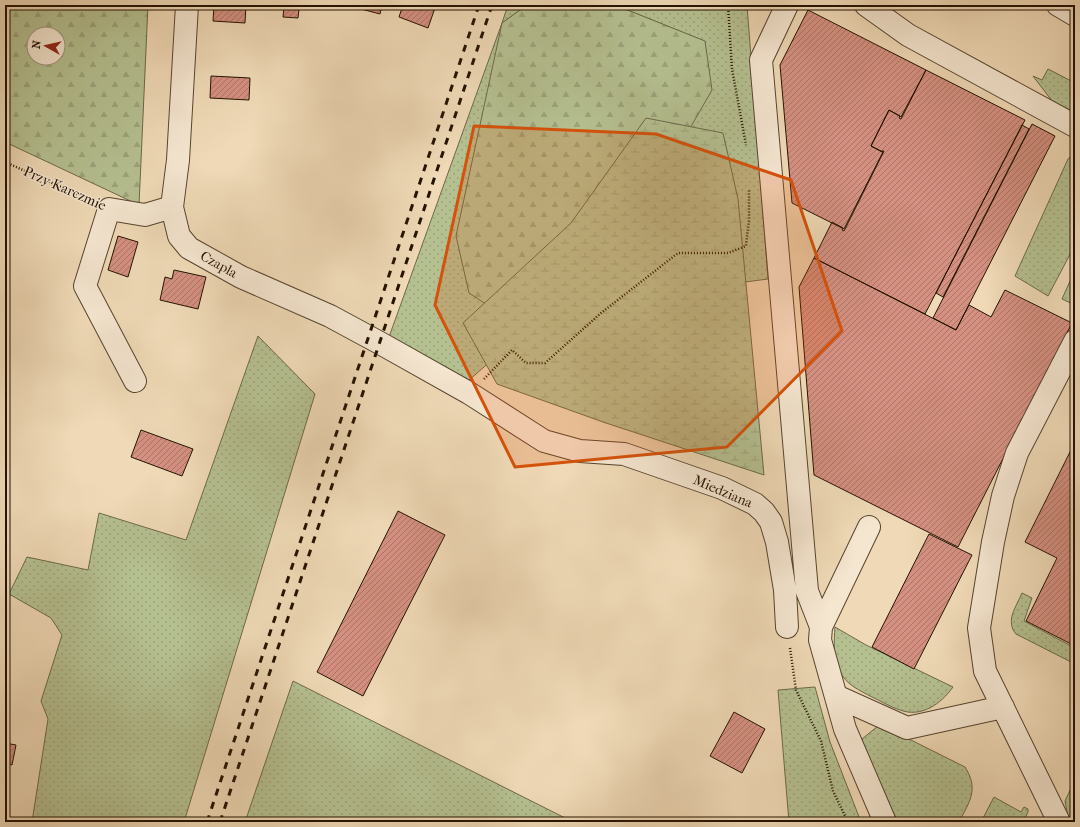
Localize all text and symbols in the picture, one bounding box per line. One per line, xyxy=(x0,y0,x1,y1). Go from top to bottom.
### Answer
north arrow xyxy=(26,26,66,66)
text: N xyxy=(30,39,44,50)
street label: Przy Karczmie xyxy=(21,163,109,214)
street label: Czapla xyxy=(197,247,241,282)
street label: Miedziana xyxy=(691,471,756,512)

